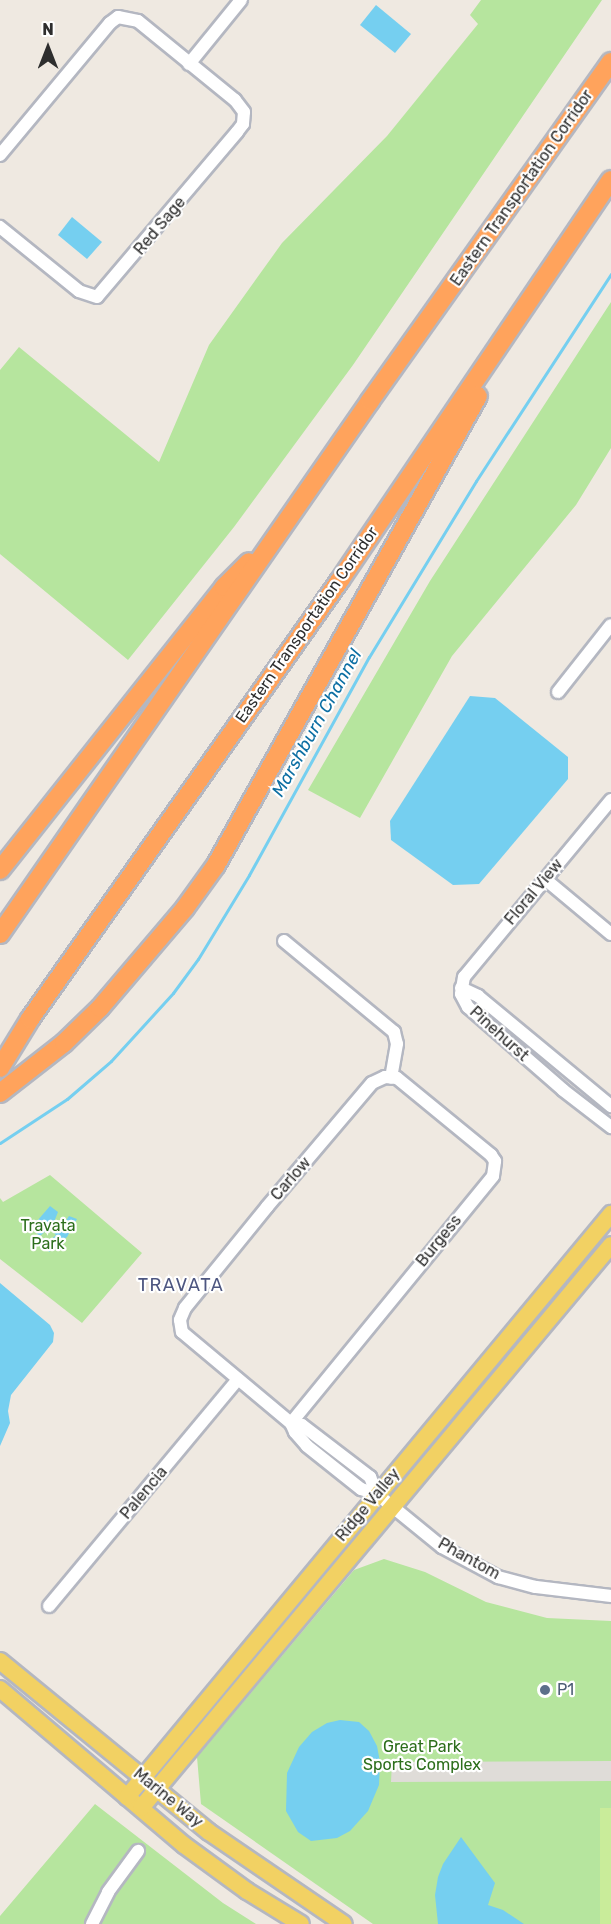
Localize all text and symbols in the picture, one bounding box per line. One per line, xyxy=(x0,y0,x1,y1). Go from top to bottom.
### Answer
north arrow xyxy=(18,18,78,78)
text: N xyxy=(42,20,54,39)
street label: Eastern Transportation Corridor xyxy=(447,86,597,290)
street label: Red Sage xyxy=(130,193,190,259)
street label: Eastern Transportation Corridor xyxy=(232,523,382,727)
water label: Marshburn Channel xyxy=(267,645,367,801)
street label: Floral View xyxy=(501,855,567,929)
street label: Pinehurst xyxy=(466,1003,532,1065)
street label: Carlow xyxy=(267,1153,315,1205)
street label: Burgess xyxy=(412,1211,466,1271)
park label: Travata Park xyxy=(21,1216,75,1254)
district label: TRAVATA xyxy=(138,1274,224,1296)
street label: Palencia xyxy=(116,1463,172,1523)
street label: Ridge Valley xyxy=(332,1464,404,1546)
street label: Phantom xyxy=(435,1534,503,1584)
place label: P1 xyxy=(557,1680,574,1700)
marker: P1 xyxy=(538,1683,552,1697)
park label: Great Park Sports Complex xyxy=(363,1737,481,1775)
street label: Marine Way xyxy=(129,1764,207,1832)

